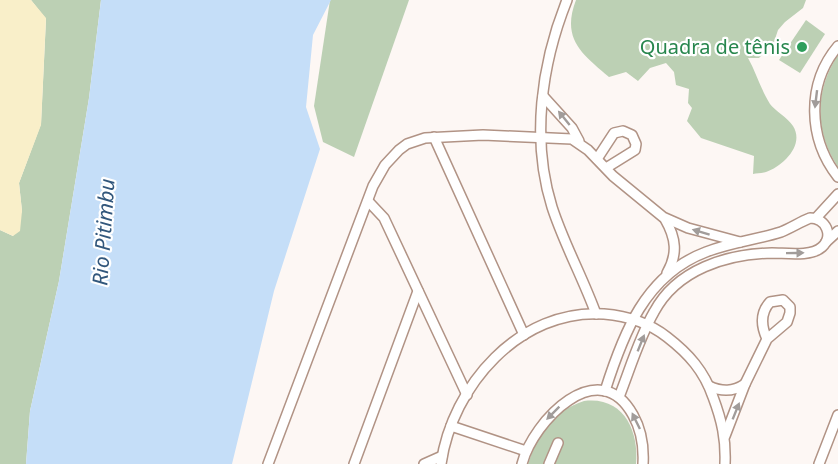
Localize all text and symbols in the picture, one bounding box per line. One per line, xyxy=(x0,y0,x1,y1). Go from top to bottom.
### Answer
place label: Quadra de tênis xyxy=(640,33,790,60)
marker: Quadra de tênis xyxy=(795,40,809,54)
one-way arrow xyxy=(811,90,821,109)
one-way arrow xyxy=(557,110,570,126)
water label: Rio Pitimbu xyxy=(85,178,121,286)
one-way arrow xyxy=(692,227,710,236)
one-way arrow xyxy=(785,248,804,258)
one-way arrow xyxy=(637,334,646,352)
one-way arrow xyxy=(731,401,741,419)
one-way arrow xyxy=(546,406,561,420)
one-way arrow xyxy=(631,412,640,429)

